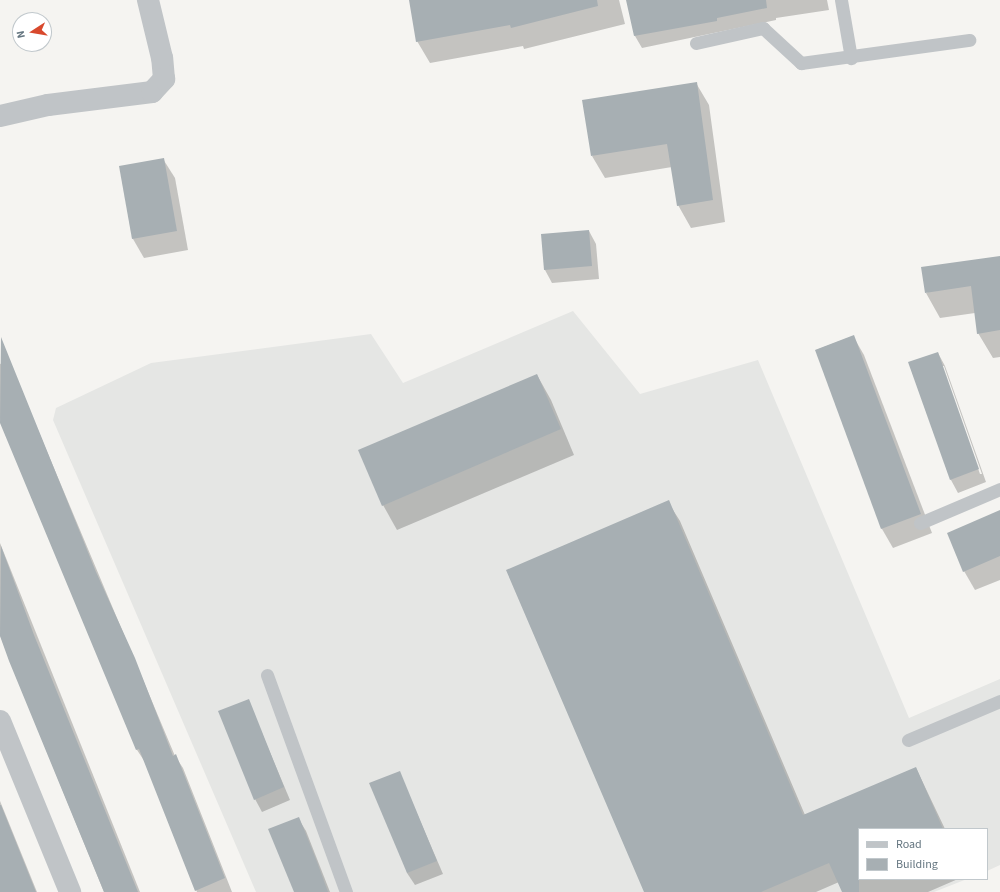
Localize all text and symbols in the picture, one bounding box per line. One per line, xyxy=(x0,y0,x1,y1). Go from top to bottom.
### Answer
north arrow xyxy=(12,12,52,52)
text: N xyxy=(13,29,29,40)
legend xyxy=(858,828,988,880)
text: Road xyxy=(896,836,922,853)
text: Building xyxy=(896,856,938,873)

